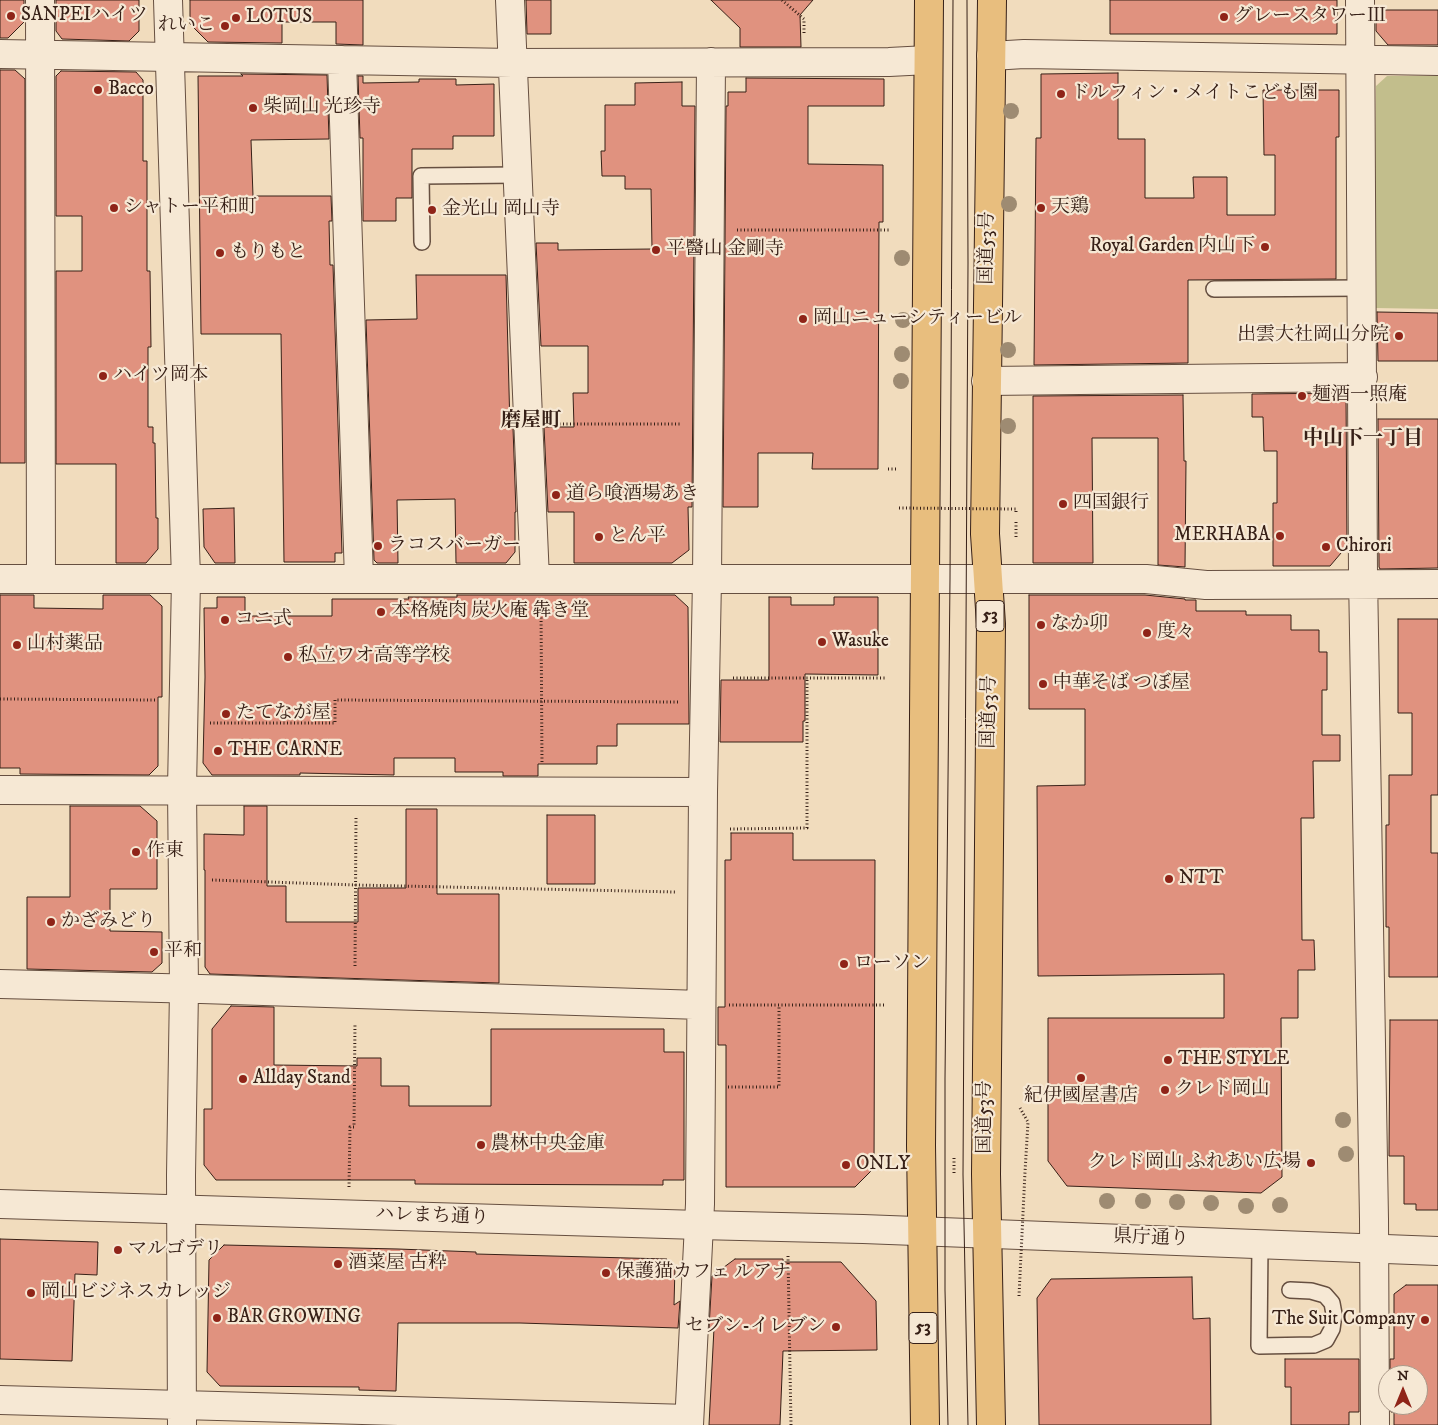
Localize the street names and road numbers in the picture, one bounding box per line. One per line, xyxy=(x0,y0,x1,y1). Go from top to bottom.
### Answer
street label: 国道53号 xyxy=(976,211,1000,285)
road number: 53 xyxy=(976,600,1004,632)
street label: 国道53号 xyxy=(978,675,1002,749)
street label: 国道53号 xyxy=(975,1080,997,1154)
street label: ハレまち通り xyxy=(375,1204,489,1230)
street label: 県庁通り xyxy=(1113,1226,1189,1252)
road number: 53 xyxy=(909,1312,937,1344)

